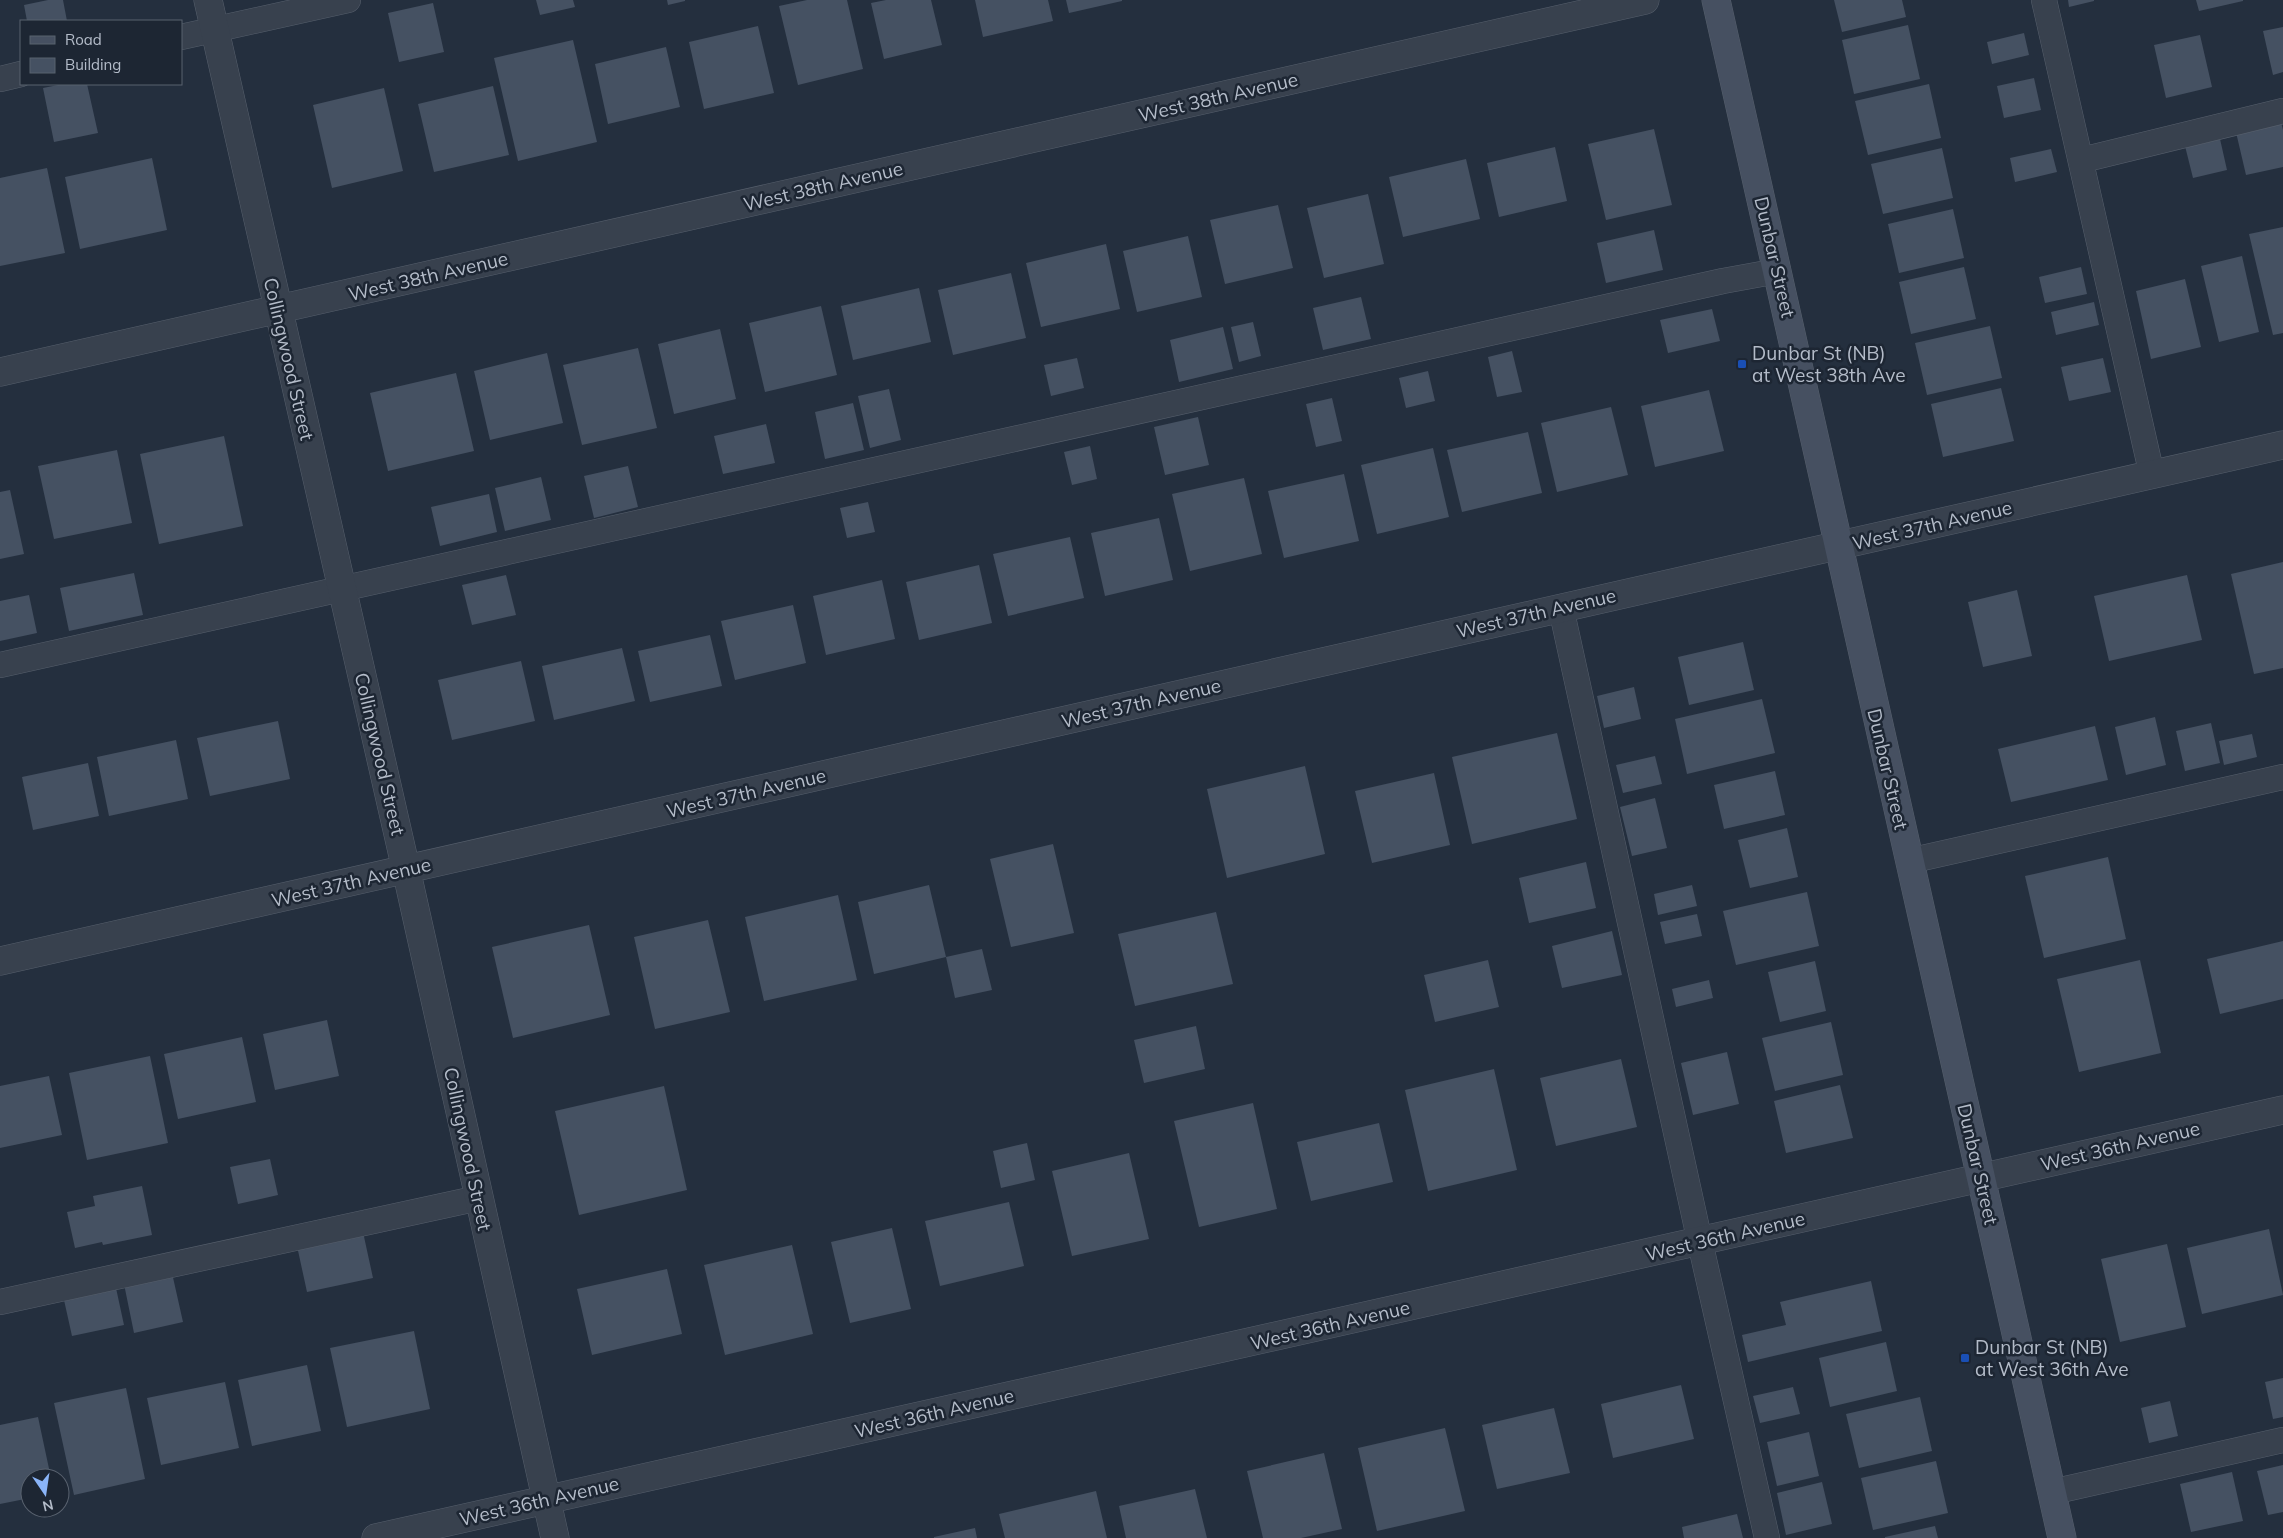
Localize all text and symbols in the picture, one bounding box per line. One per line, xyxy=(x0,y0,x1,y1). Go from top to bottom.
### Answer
legend xyxy=(20,20,182,85)
text: Road xyxy=(65,30,102,49)
text: Building xyxy=(65,55,121,74)
street label: West 38th Avenue xyxy=(1136,67,1300,127)
street label: West 38th Avenue xyxy=(741,156,905,216)
street label: Dunbar Street xyxy=(1749,194,1801,320)
street label: West 38th Avenue xyxy=(346,246,510,306)
street label: Collingwood Street xyxy=(259,275,319,443)
place label: Dunbar St (NB) at West 38th Ave xyxy=(1752,341,1906,387)
marker: Dunbar St (NB) at West 38th Ave xyxy=(1736,358,1748,370)
street label: West 37th Avenue xyxy=(1850,495,2014,555)
street label: West 37th Avenue xyxy=(1454,583,1618,643)
street label: Collingwood Street xyxy=(350,670,410,838)
street label: West 37th Avenue xyxy=(1059,673,1223,733)
street label: Dunbar Street xyxy=(1862,706,1914,832)
street label: West 37th Avenue xyxy=(664,763,828,823)
street label: West 37th Avenue xyxy=(269,852,433,912)
street label: Collingwood Street xyxy=(439,1065,497,1233)
street label: Dunbar Street xyxy=(1952,1101,2004,1227)
street label: West 36th Avenue xyxy=(2038,1116,2202,1176)
street label: West 36th Avenue xyxy=(1643,1206,1807,1266)
street label: West 36th Avenue xyxy=(1248,1295,1412,1355)
place label: Dunbar St (NB) at West 36th Ave xyxy=(1975,1335,2129,1381)
marker: Dunbar St (NB) at West 36th Ave xyxy=(1959,1352,1971,1364)
street label: West 36th Avenue xyxy=(852,1383,1016,1443)
north arrow xyxy=(20,1468,70,1518)
street label: West 36th Avenue xyxy=(457,1471,621,1531)
text: N xyxy=(41,1496,55,1516)

